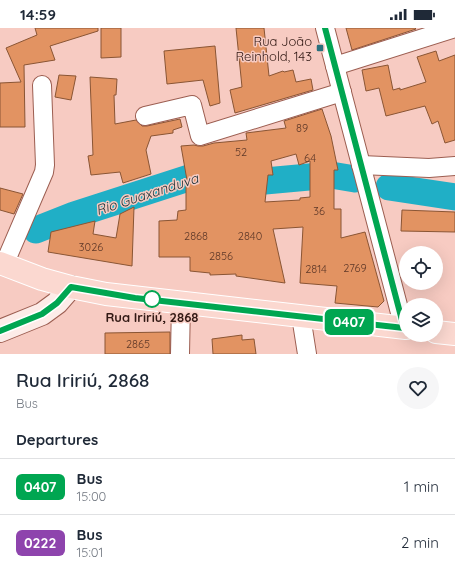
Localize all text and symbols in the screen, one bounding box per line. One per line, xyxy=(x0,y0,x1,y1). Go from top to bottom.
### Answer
text: 14:59 xyxy=(20,5,56,24)
place label: Rua João Reinhold, 143 xyxy=(235,33,312,64)
marker: Rua João Reinhold, 143 xyxy=(315,43,325,53)
house number: 89 xyxy=(296,121,308,135)
house number: 52 xyxy=(235,145,247,159)
house number: 64 xyxy=(304,151,316,165)
water label: Rio Guaxanduva xyxy=(93,168,202,219)
house number: 36 xyxy=(313,204,325,218)
house number: 2868 xyxy=(184,229,208,243)
house number: 2840 xyxy=(238,229,262,243)
house number: 3026 xyxy=(79,240,103,254)
map controls xyxy=(399,246,443,342)
button: locate xyxy=(399,246,443,290)
house number: 2856 xyxy=(209,249,233,263)
house number: 2769 xyxy=(343,261,367,275)
house number: 2814 xyxy=(305,262,327,276)
marker: Rua Iririú, 2868 xyxy=(143,290,161,308)
button: layers xyxy=(399,298,443,342)
place label: Rua Iririú, 2868 xyxy=(106,309,198,325)
line badge: 0407 xyxy=(321,309,377,335)
text: 0407 xyxy=(333,313,365,331)
house number: 2865 xyxy=(126,337,150,351)
button: heart xyxy=(397,367,439,409)
text: Rua Iririú, 2868 xyxy=(16,368,149,392)
text: Bus xyxy=(16,395,38,411)
text: Departures xyxy=(16,430,98,449)
text: Bus xyxy=(77,469,102,488)
text: 1 min xyxy=(404,477,439,496)
text: 0407 xyxy=(24,478,57,496)
text: 15:00 xyxy=(77,488,106,504)
text: Bus xyxy=(77,525,102,544)
text: 2 min xyxy=(401,533,439,552)
text: 0222 xyxy=(24,534,57,552)
text: 15:01 xyxy=(77,544,103,560)

